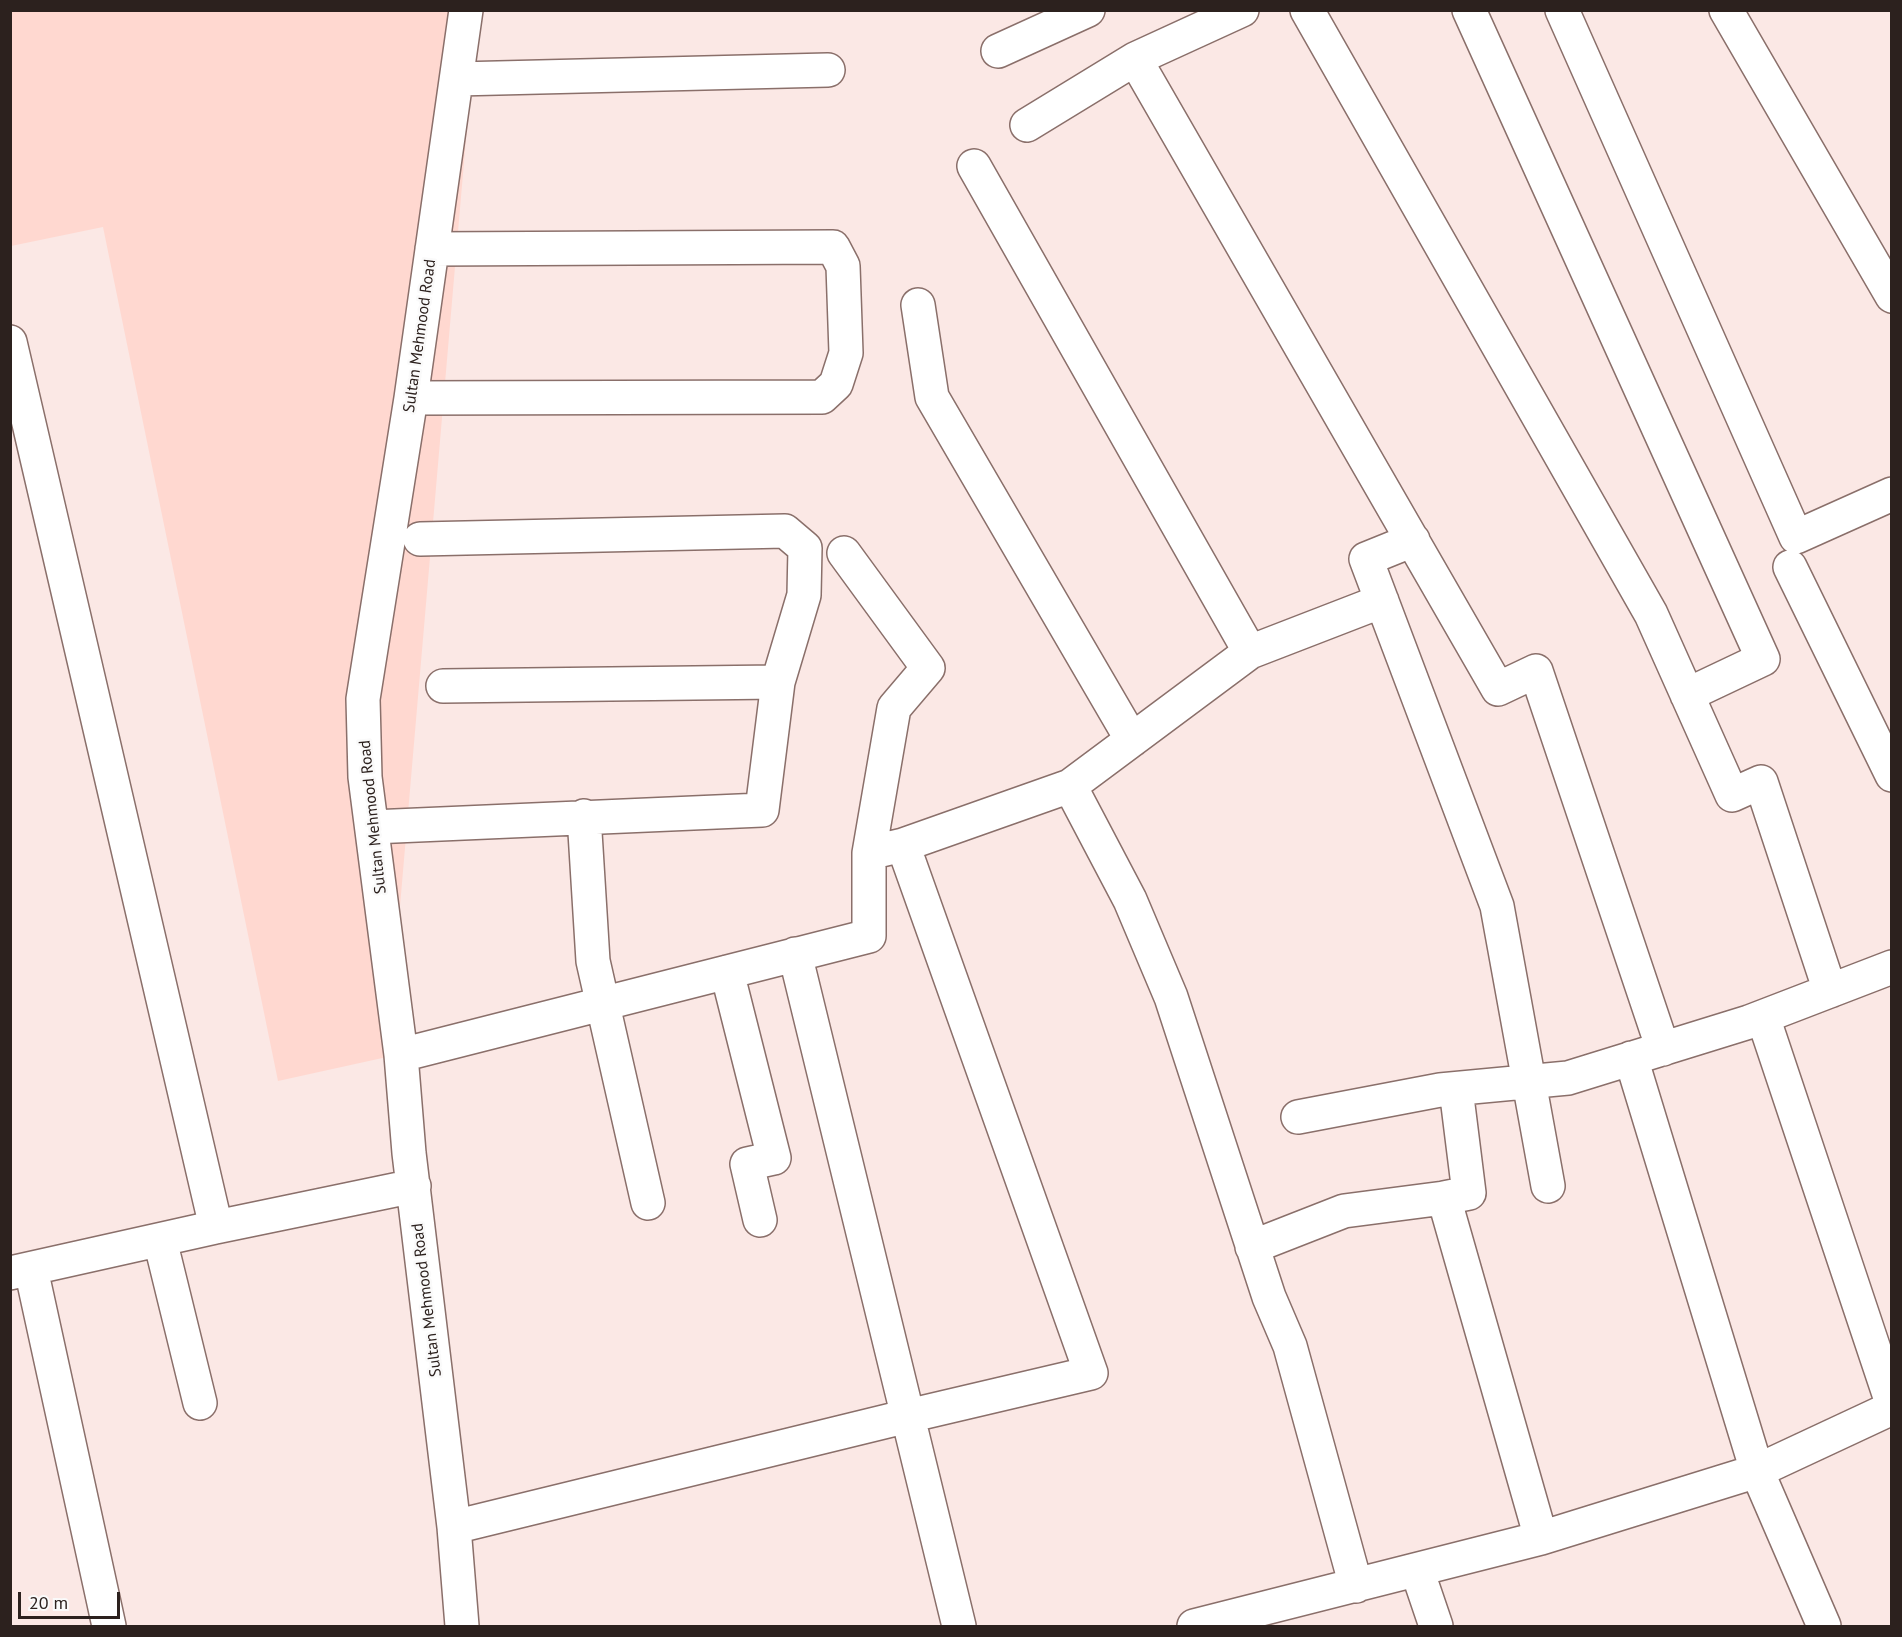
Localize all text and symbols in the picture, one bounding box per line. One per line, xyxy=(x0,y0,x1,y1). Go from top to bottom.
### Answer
street label: Sultan Mehmood Road xyxy=(400,258,440,414)
street label: Sultan Mehmood Road xyxy=(355,739,391,895)
street label: Sultan Mehmood Road xyxy=(408,1222,446,1378)
scale bar xyxy=(21,1580,123,1618)
text: 20 m xyxy=(29,1591,68,1614)

